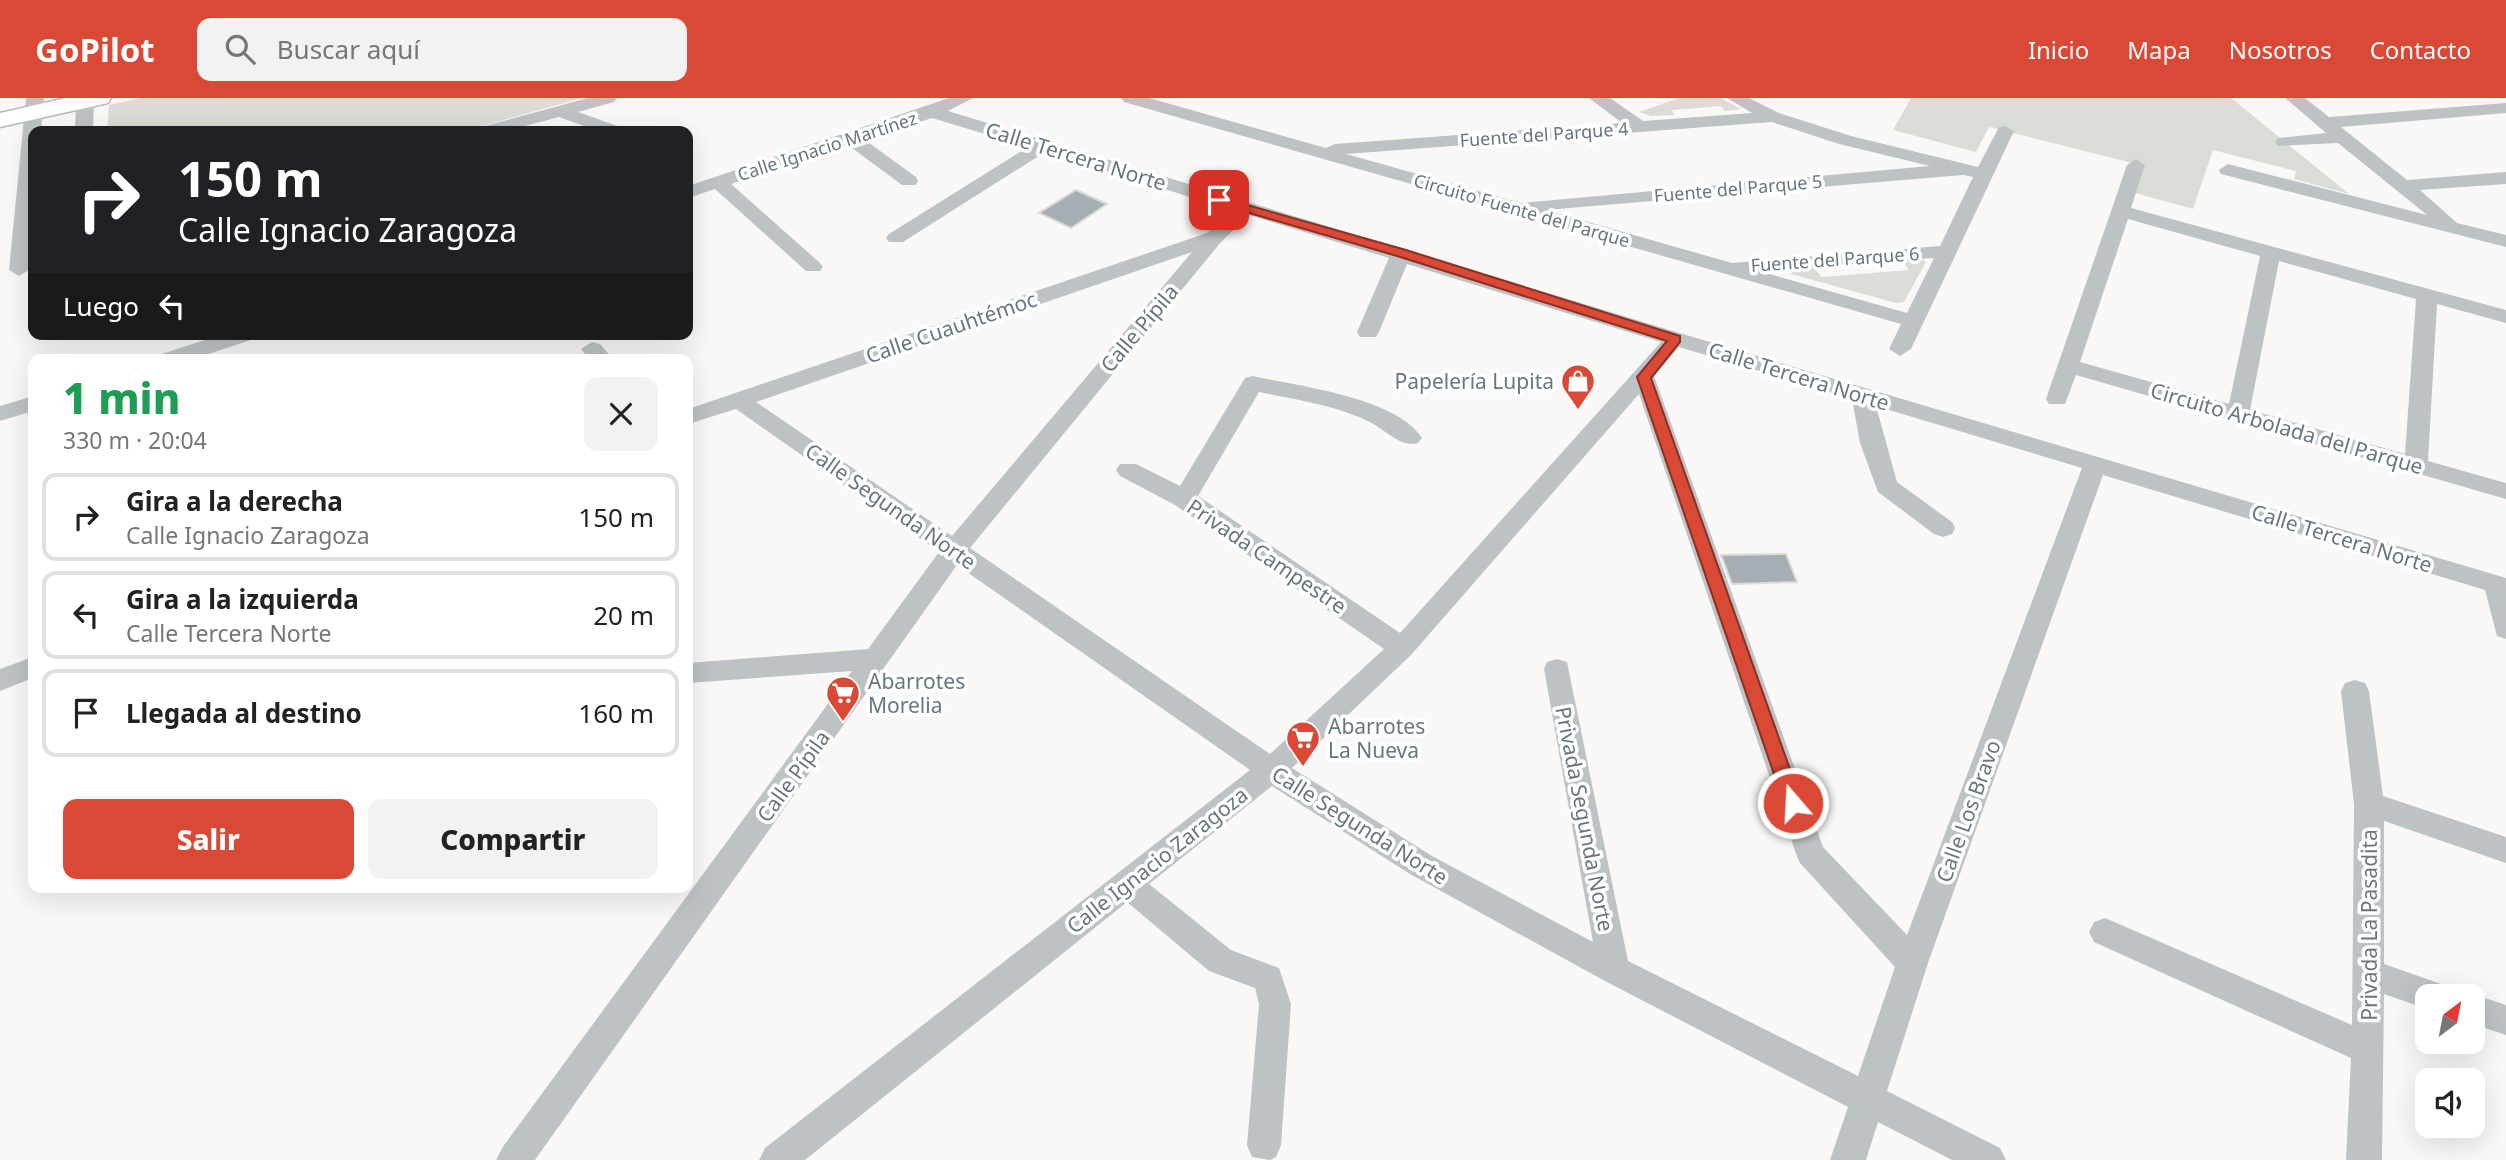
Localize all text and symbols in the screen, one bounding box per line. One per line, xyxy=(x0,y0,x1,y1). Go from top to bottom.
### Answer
search box xyxy=(197,18,687,81)
text: GoPilot xyxy=(35,27,155,72)
icon: search xyxy=(221,30,259,68)
text: Buscar aquí xyxy=(277,31,420,67)
text: Inicio xyxy=(2028,33,2089,66)
text: Mapa xyxy=(2127,33,2191,66)
text: Nosotros xyxy=(2229,33,2332,66)
text: Contacto xyxy=(2370,33,2471,66)
street label: Calle Ignacio Martínez xyxy=(734,106,920,186)
street label: Calle Tercera Norte xyxy=(982,115,1170,197)
street label: Fuente del Parque 4 xyxy=(1459,116,1629,152)
text: 150 m xyxy=(178,145,323,211)
icon: right xyxy=(63,154,154,245)
street label: Circuito Fuente del Parque xyxy=(1411,168,1633,252)
street label: Fuente del Parque 5 xyxy=(1653,169,1823,207)
pin xyxy=(1189,170,1249,230)
icon: arrive xyxy=(1200,181,1238,219)
text: Calle Ignacio Zaragoza xyxy=(178,208,517,251)
street label: Fuente del Parque 6 xyxy=(1750,241,1920,277)
street label: Calle Pípila xyxy=(1094,278,1184,378)
street label: Calle Cuauhtémoc xyxy=(862,285,1040,369)
icon: left xyxy=(153,287,191,325)
text: Luego xyxy=(63,288,139,324)
street label: Calle Tercera Norte xyxy=(1705,335,1893,417)
shop icon: Papelería Lupita xyxy=(1559,362,1597,411)
place label: Papelería Lupita xyxy=(1394,367,1554,395)
text: 1 min xyxy=(63,369,180,426)
street label: Circuito Arbolada del Parque xyxy=(2147,376,2427,480)
button: close xyxy=(584,377,658,451)
text: 330 m · 20:04 xyxy=(63,424,207,456)
street label: Calle Segunda Norte xyxy=(800,436,982,576)
text: Gira a la derecha xyxy=(126,483,343,519)
street label: Privada Campestre xyxy=(1182,492,1352,620)
street label: Calle Tercera Norte xyxy=(2248,497,2436,579)
icon: right xyxy=(67,498,105,536)
text: 150 m xyxy=(578,499,654,535)
text: Calle Ignacio Zaragoza xyxy=(126,519,370,551)
text: Gira a la izquierda xyxy=(126,581,359,617)
icon: left xyxy=(67,596,105,634)
text: 20 m xyxy=(593,597,654,633)
text: Calle Tercera Norte xyxy=(126,617,332,649)
place label: Abarrotes Morelia xyxy=(868,667,965,719)
supermarket icon: Abarrotes Morelia xyxy=(824,674,862,723)
icon: arrive xyxy=(67,694,105,732)
text: Llegada al destino xyxy=(126,695,362,731)
text: 160 m xyxy=(578,695,654,731)
street label: Privada Segunda Norte xyxy=(1549,704,1621,934)
place label: Abarrotes La Nueva xyxy=(1328,712,1425,764)
supermarket icon: Abarrotes La Nueva xyxy=(1284,719,1322,768)
street label: Calle Pípila xyxy=(750,725,836,827)
street label: Calle Los Bravo xyxy=(1929,736,2007,886)
street label: Calle Segunda Norte xyxy=(1267,760,1453,890)
position arrow xyxy=(1756,766,1830,840)
street label: Calle Ignacio Zaragoza xyxy=(1061,780,1253,940)
button: Salir xyxy=(63,799,354,879)
button: Compartir xyxy=(368,799,658,879)
street label: Privada La Pasadita xyxy=(2355,829,2383,1021)
north arrow xyxy=(2415,984,2485,1054)
map controls xyxy=(2415,984,2485,1138)
button: sound xyxy=(2415,1068,2485,1138)

